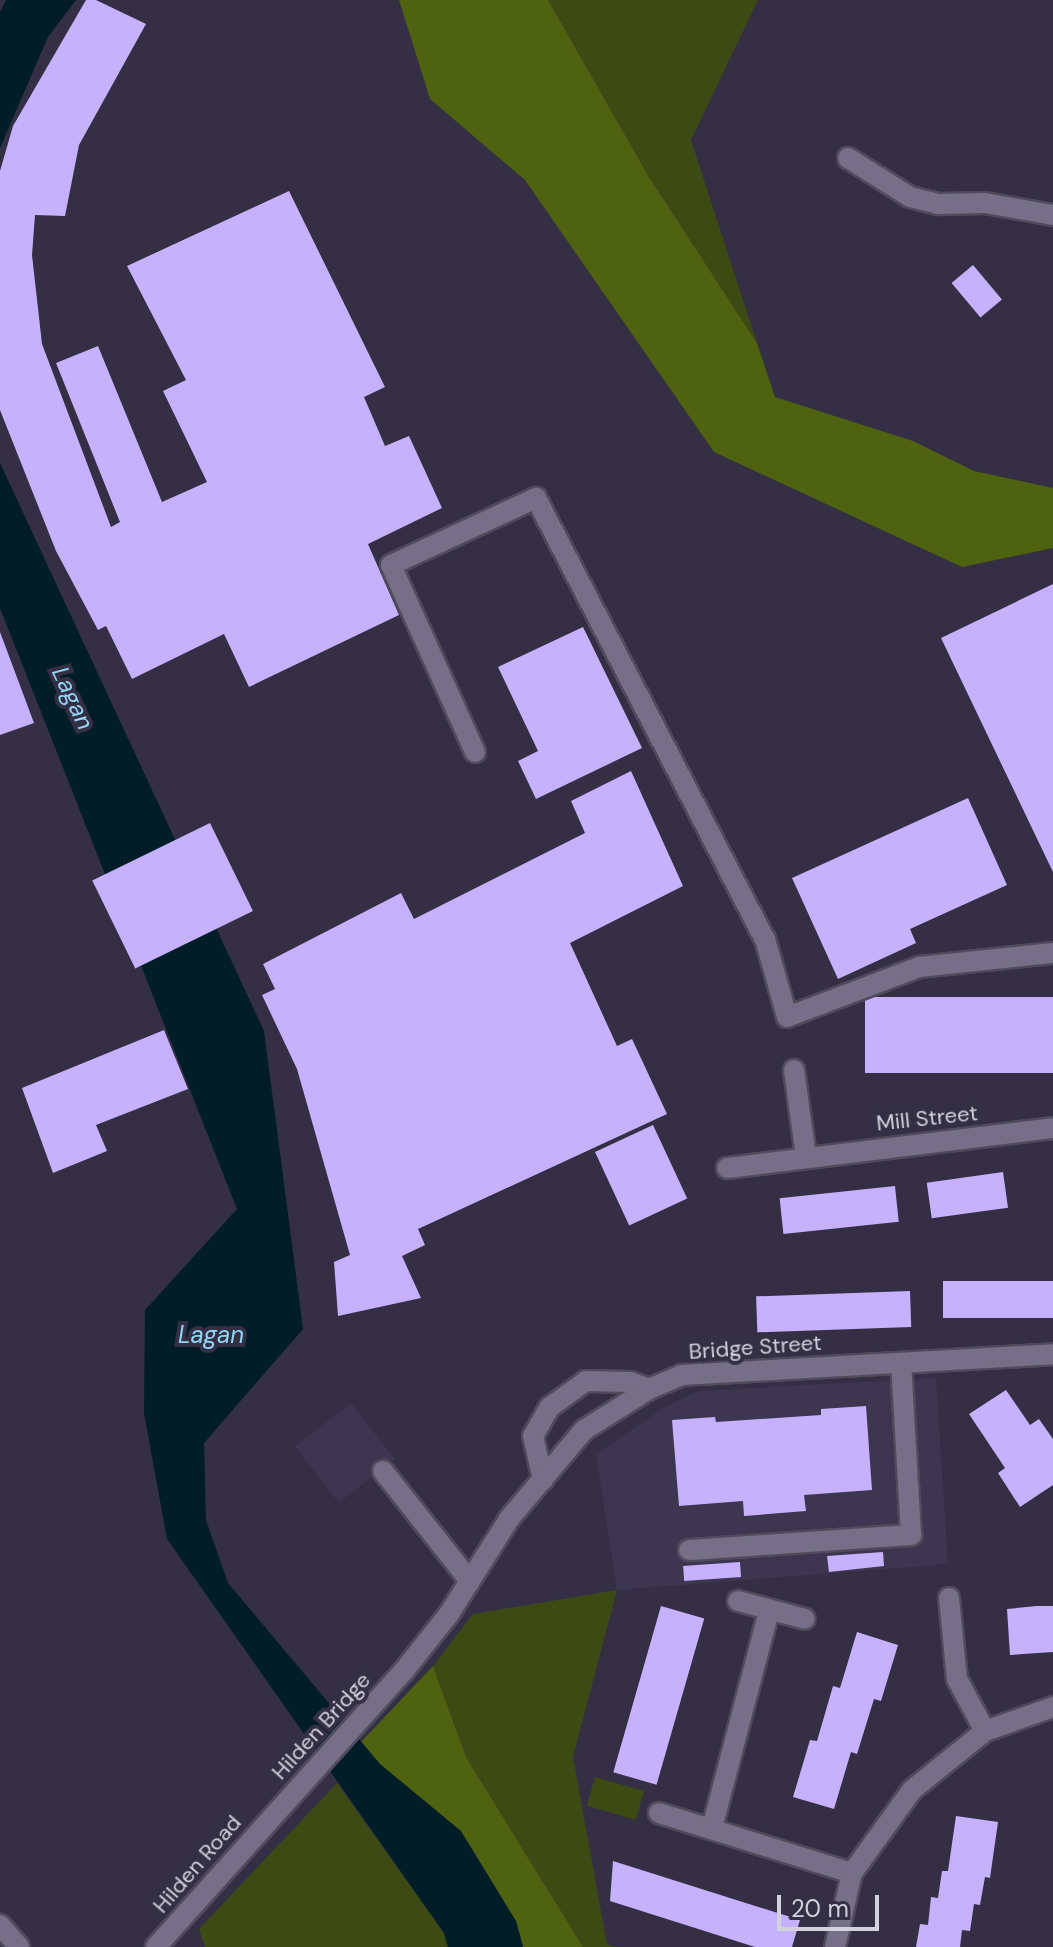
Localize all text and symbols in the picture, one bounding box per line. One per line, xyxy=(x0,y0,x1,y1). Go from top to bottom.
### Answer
water label: Lagan xyxy=(46,662,100,734)
street label: Mill Street xyxy=(875,1100,979,1136)
water label: Lagan xyxy=(178,1321,244,1349)
street label: Bridge Street xyxy=(688,1329,822,1365)
street label: Hilden Bridge xyxy=(266,1667,376,1785)
street label: Hilden Road xyxy=(147,1810,247,1918)
scale bar xyxy=(781,1879,883,1929)
text: 20 m xyxy=(791,1893,849,1924)

